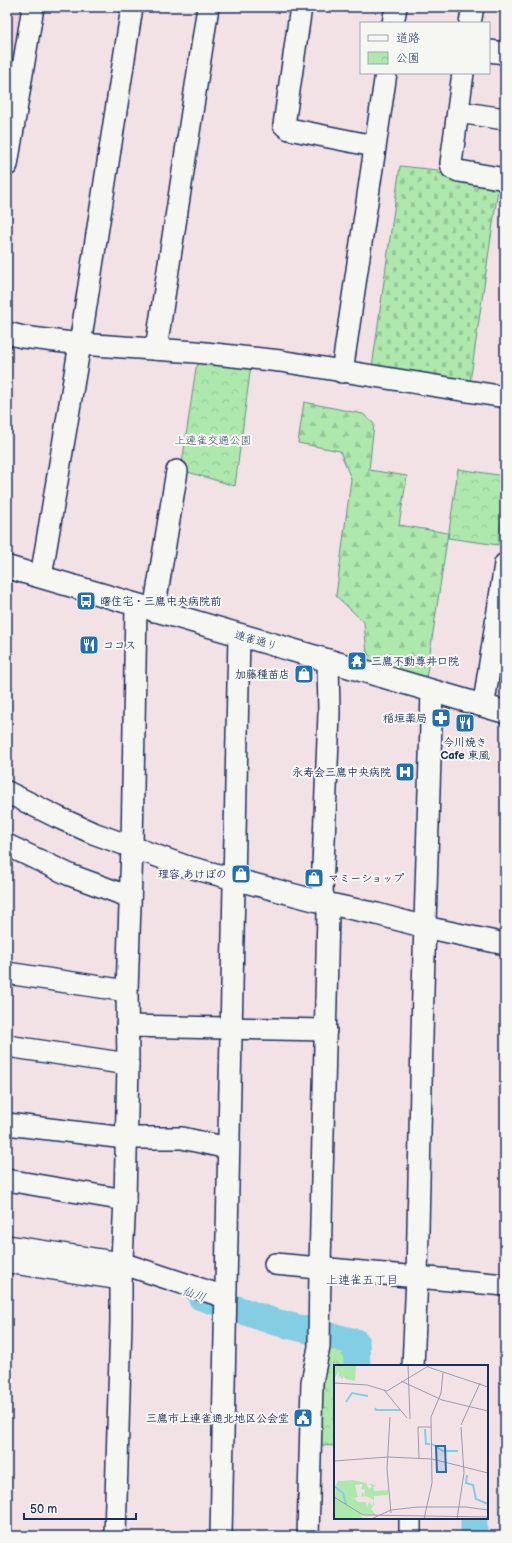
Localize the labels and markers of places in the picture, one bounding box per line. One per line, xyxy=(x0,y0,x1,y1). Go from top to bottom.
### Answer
bus stop icon: 曙住宅・三鷹中央病院前 xyxy=(75,590,97,612)
place label: 曙住宅・三鷹中央病院前 xyxy=(100,595,221,608)
restaurant icon: ココス xyxy=(78,634,100,656)
place label: ココス xyxy=(103,639,136,652)
temple icon: 三鷹不動尊井口院 xyxy=(346,650,368,672)
place label: 三鷹不動尊井口院 xyxy=(371,655,459,668)
shop icon: 加藤種苗店 xyxy=(293,663,315,685)
place label: 加藤種苗店 xyxy=(235,668,290,681)
pharmacy icon: 稲垣薬局 xyxy=(430,707,452,729)
place label: 稲垣薬局 xyxy=(383,712,427,725)
restaurant icon: 今川焼き Cafe 東風 xyxy=(454,712,476,734)
place label: 今川焼き Cafe 東風 xyxy=(440,736,490,762)
hospital icon: 永寿会三鷹中央病院 xyxy=(394,761,416,783)
place label: 永寿会三鷹中央病院 xyxy=(292,766,391,779)
shop icon: 理容 あけぼの xyxy=(230,863,252,885)
shop icon: マミーショップ xyxy=(303,867,325,889)
place label: 理容 あけぼの xyxy=(158,868,227,881)
place label: マミーショップ xyxy=(328,872,404,885)
public building icon: 三鷹市上連雀通北地区公会堂 xyxy=(292,1407,314,1429)
place label: 三鷹市上連雀通北地区公会堂 xyxy=(146,1412,289,1425)

